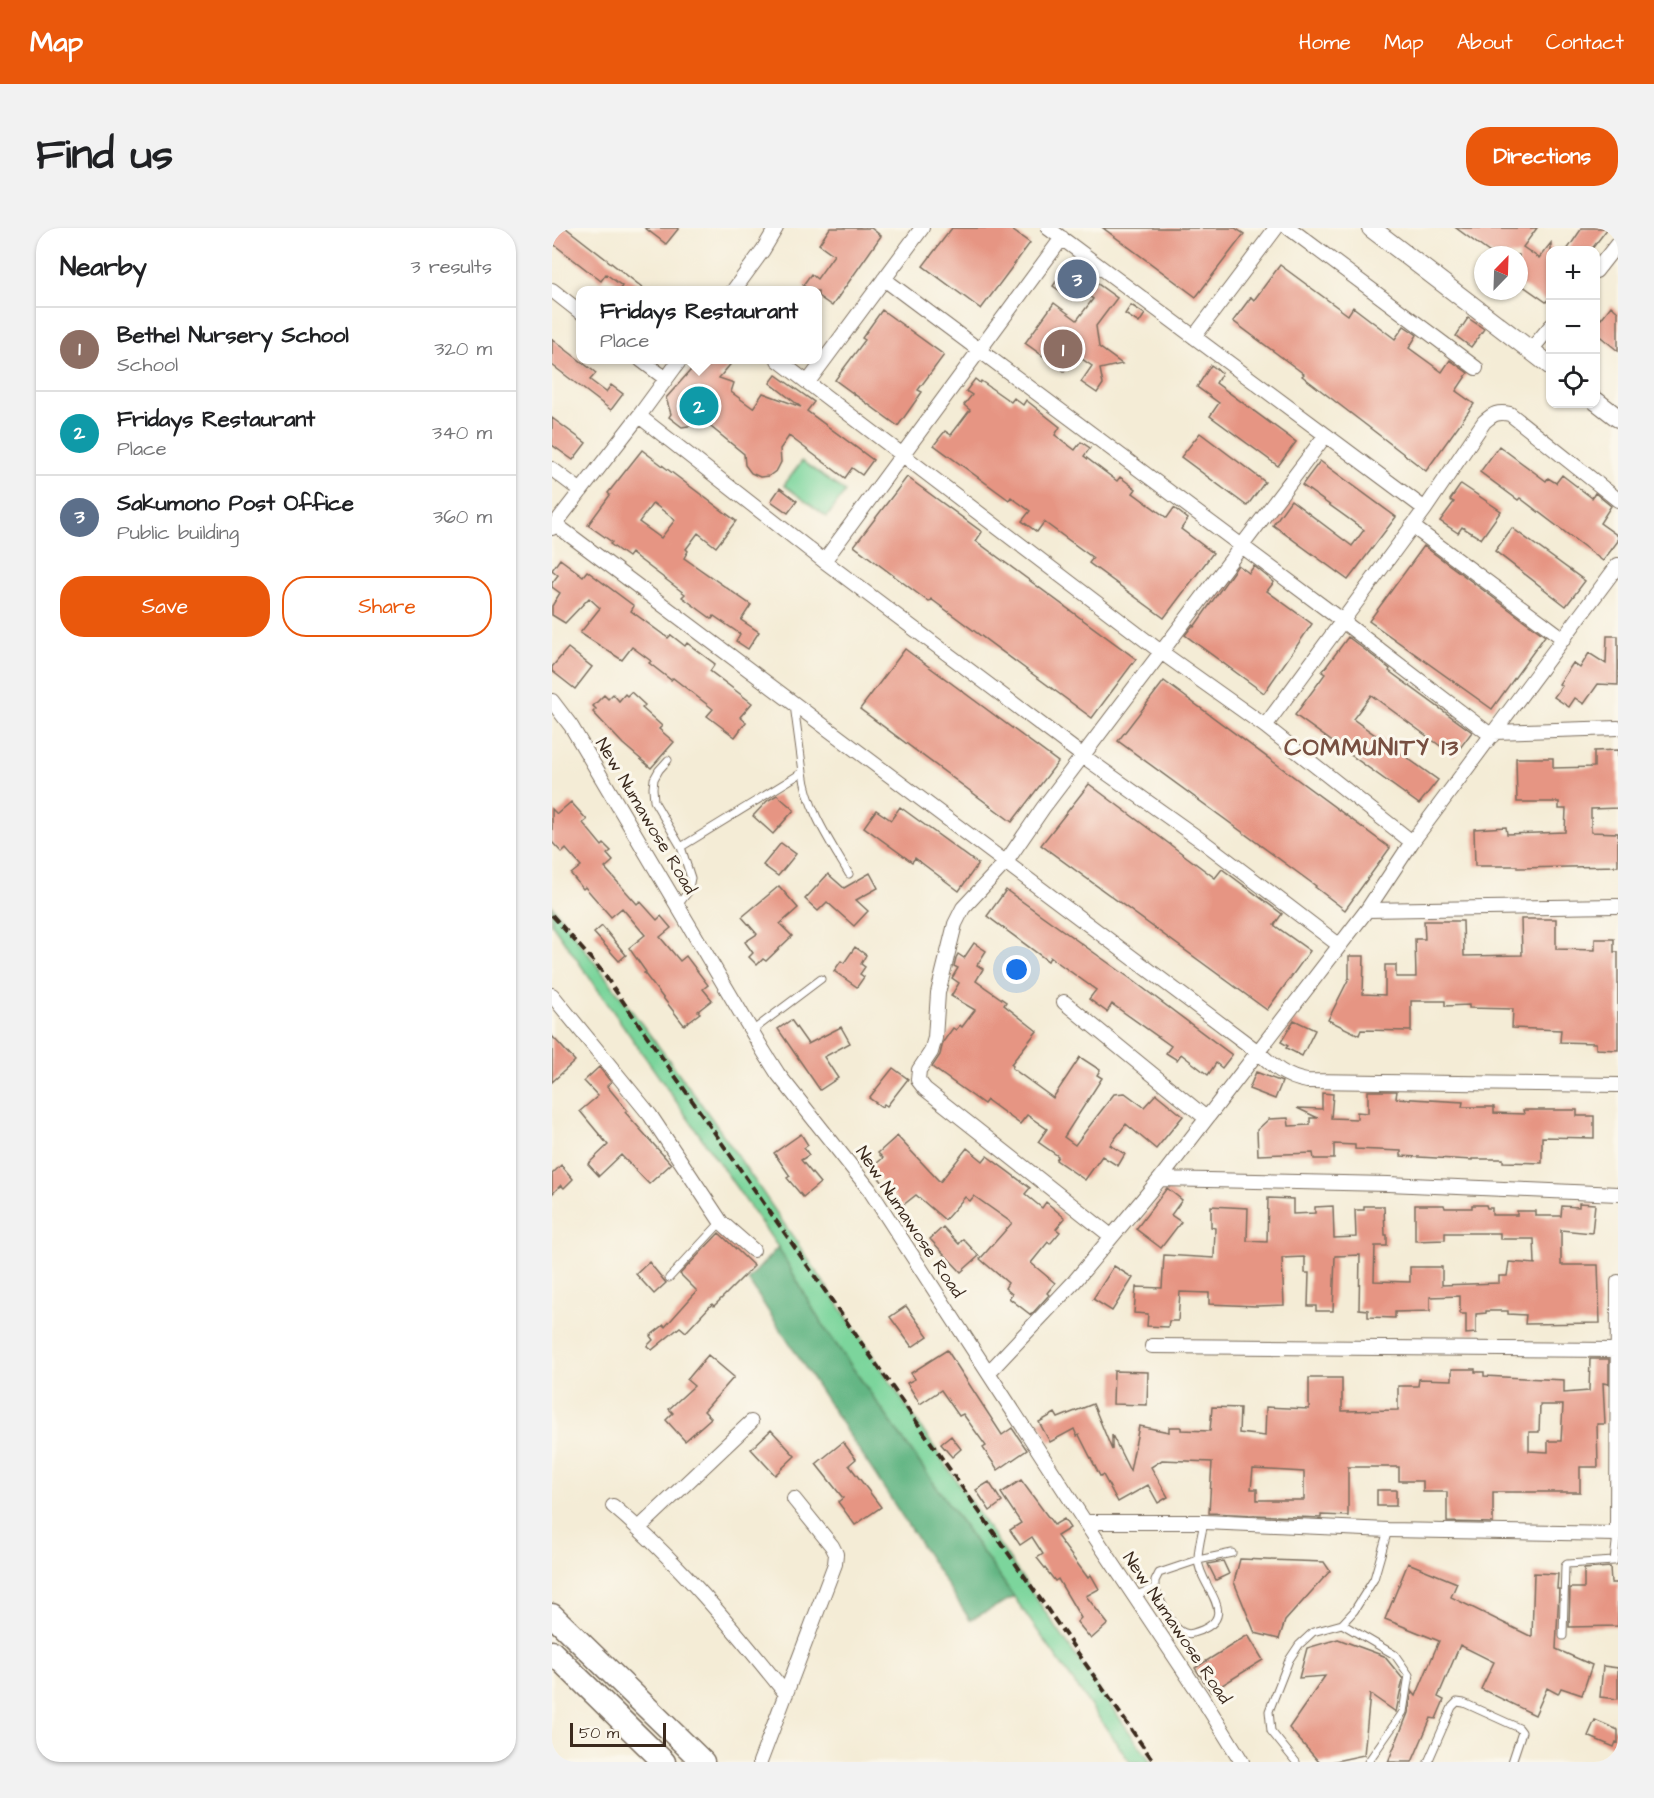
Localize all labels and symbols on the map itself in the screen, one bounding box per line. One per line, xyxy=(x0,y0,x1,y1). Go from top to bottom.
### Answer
north arrow xyxy=(1474,246,1528,300)
pin: 3 xyxy=(1058,256,1096,302)
pin: 1 xyxy=(1044,326,1082,372)
pin: 2 xyxy=(680,384,718,429)
district label: COMMUNITY 13 xyxy=(1284,731,1460,765)
street label: New Numawose Road xyxy=(589,733,703,899)
your location xyxy=(1002,955,1031,984)
street label: New Numawose Road xyxy=(850,1141,970,1303)
street label: New Numawose Road xyxy=(1117,1547,1237,1709)
scale bar xyxy=(570,1720,666,1748)

